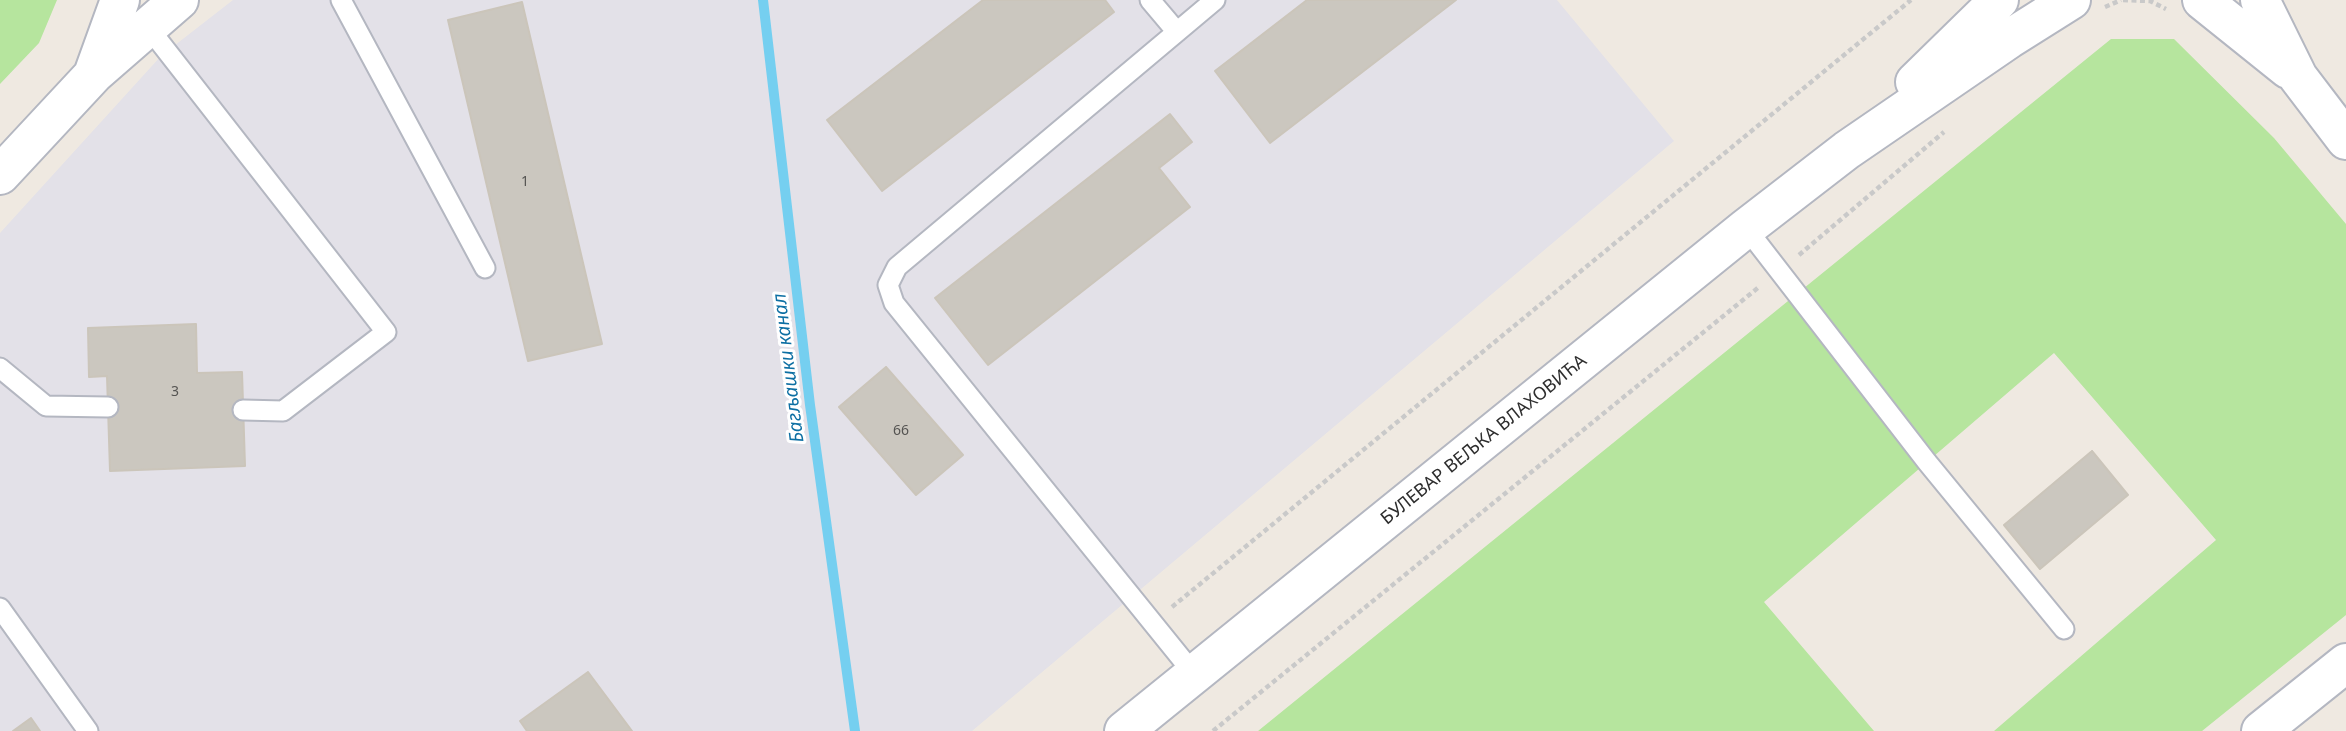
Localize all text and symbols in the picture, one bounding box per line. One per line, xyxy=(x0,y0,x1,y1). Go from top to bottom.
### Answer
house number: 1 xyxy=(521,174,529,190)
water label: Багљашки канал xyxy=(769,292,809,444)
street label: БУЛЕВАР ВЕЉКА ВЛАХОВИЋА xyxy=(1377,350,1591,530)
house number: 3 xyxy=(171,384,179,400)
house number: 66 xyxy=(893,423,909,439)

